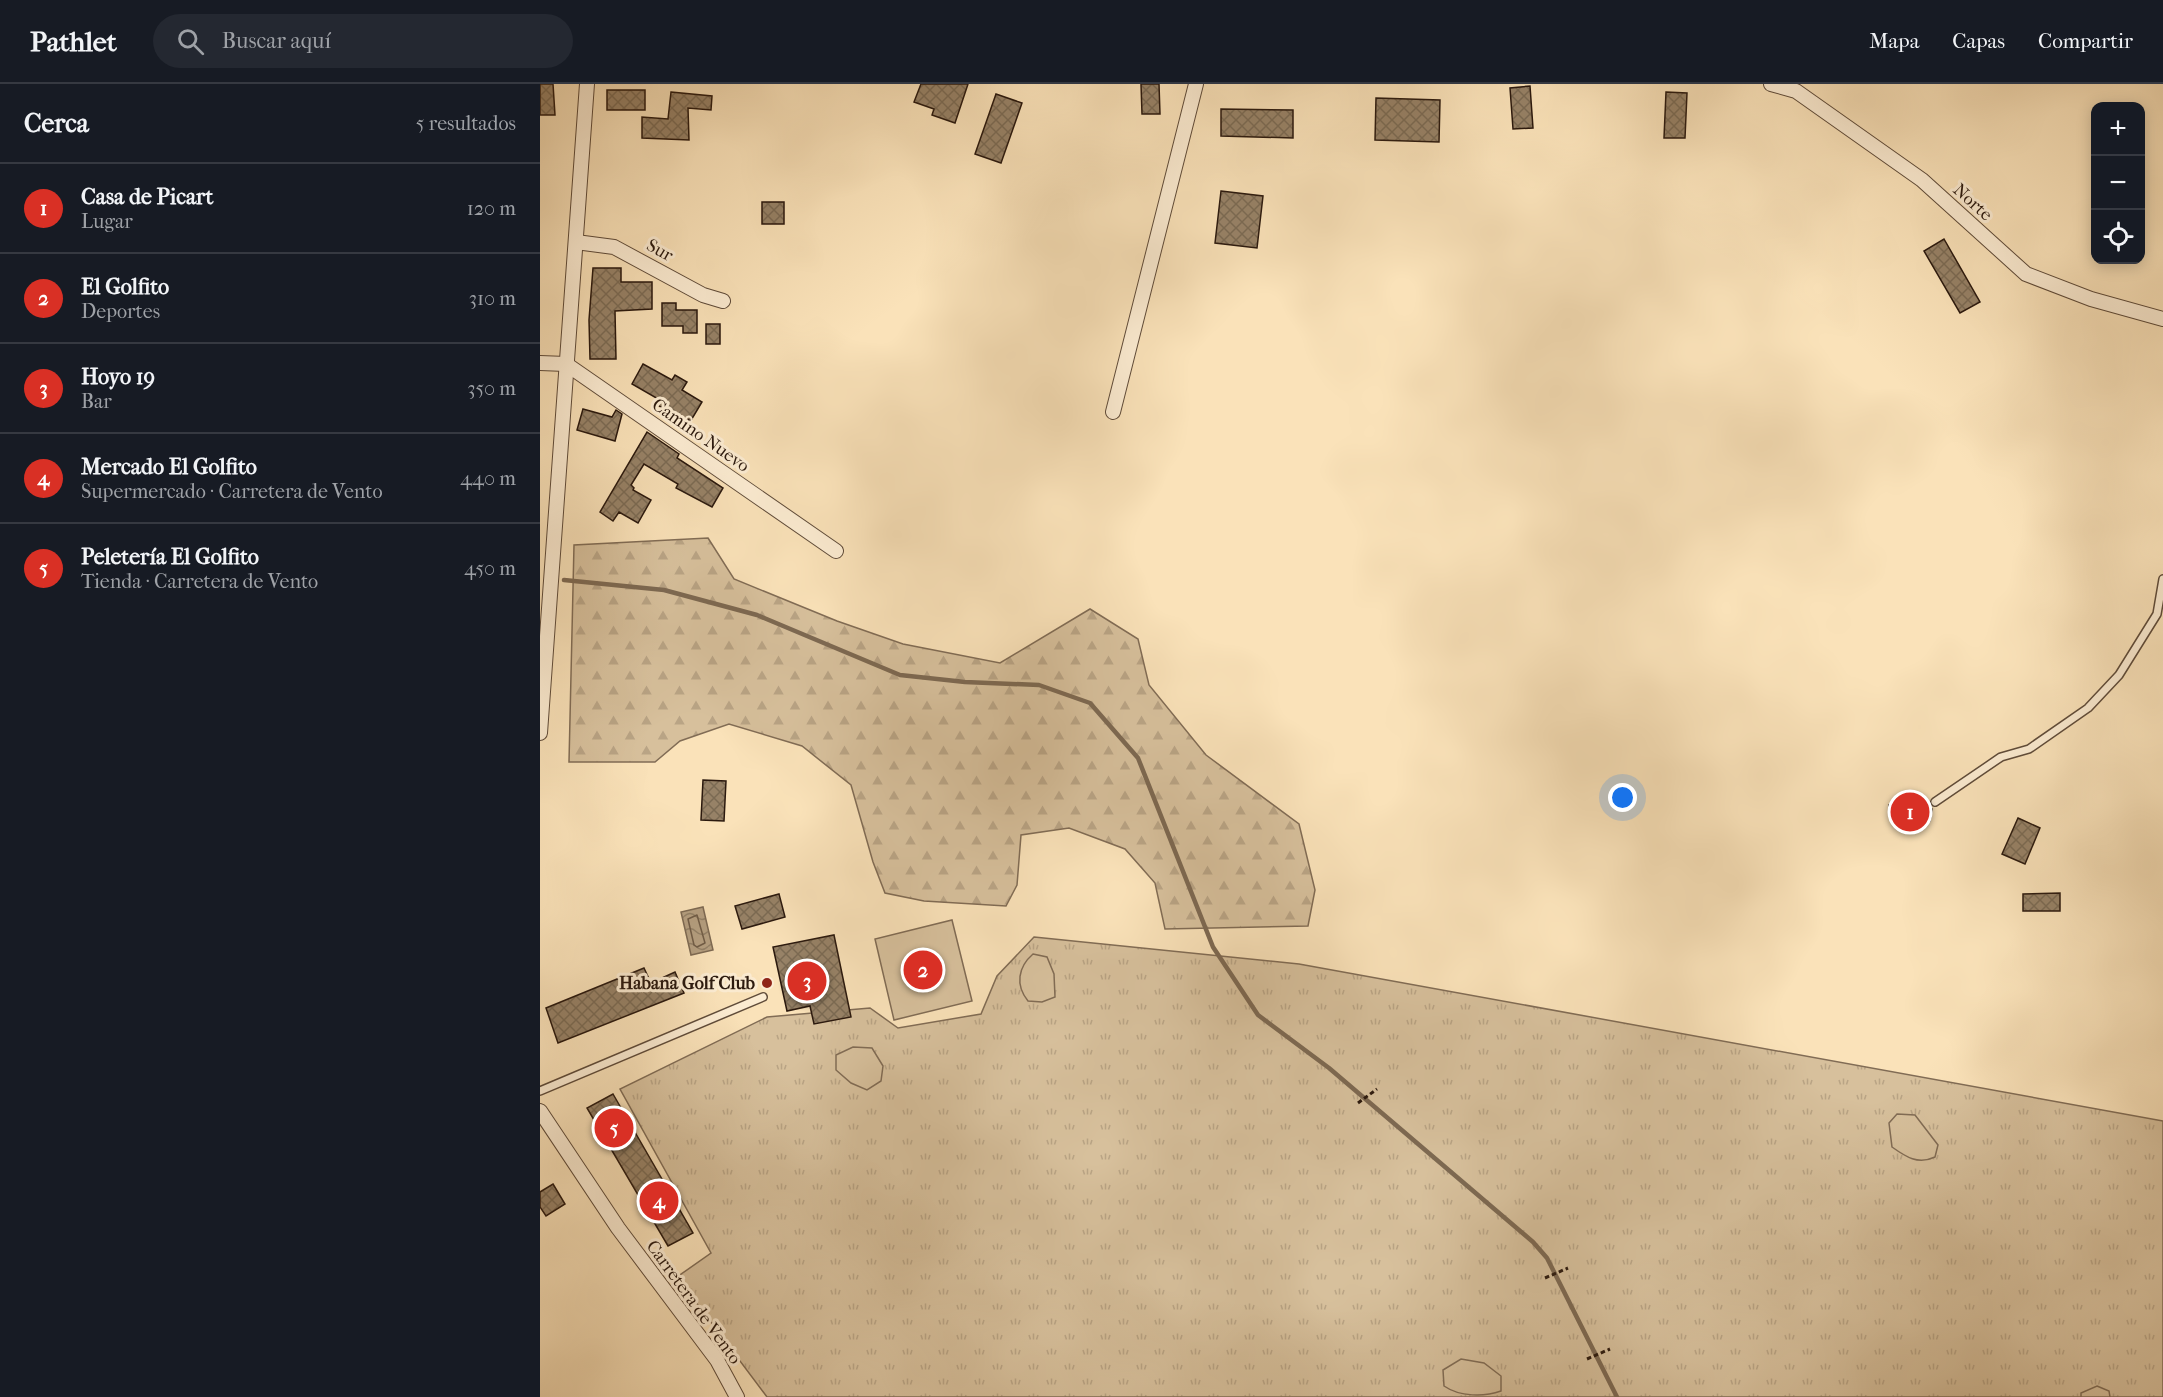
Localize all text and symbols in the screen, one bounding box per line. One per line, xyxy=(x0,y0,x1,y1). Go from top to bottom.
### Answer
search box xyxy=(153,14,573,68)
text: Pathlet xyxy=(30,25,117,58)
icon: search xyxy=(174,25,207,58)
text: Buscar aquí xyxy=(222,28,331,54)
text: Mapa xyxy=(1869,29,1919,53)
text: Capas xyxy=(1952,29,2005,53)
text: Compartir xyxy=(2038,29,2133,53)
map controls xyxy=(2091,102,2145,264)
button: + xyxy=(2091,102,2145,156)
text: Cerca xyxy=(24,108,89,139)
text: 5 resultados xyxy=(416,112,516,135)
button: − xyxy=(2091,156,2145,210)
street label: Norte xyxy=(1949,179,1997,225)
text: Casa de Picart xyxy=(81,184,213,210)
text: 1 xyxy=(40,197,47,220)
text: 120 m xyxy=(467,197,516,220)
text: Lugar xyxy=(81,210,133,233)
button: locate xyxy=(2091,210,2145,264)
street label: Sur xyxy=(643,235,677,266)
text: El Golfito xyxy=(81,274,169,300)
text: 2 xyxy=(38,287,49,310)
text: 310 m xyxy=(469,287,516,310)
text: Deportes xyxy=(81,300,160,323)
text: Hoyo 19 xyxy=(81,364,155,390)
text: 3 xyxy=(39,377,48,400)
text: 350 m xyxy=(467,377,516,400)
text: Bar xyxy=(81,390,112,413)
street label: Camino Nuevo xyxy=(648,394,753,477)
text: Mercado El Golfito xyxy=(81,454,257,480)
text: 4 xyxy=(38,467,49,490)
text: 440 m xyxy=(460,467,516,490)
text: Supermercado · Carretera de Vento xyxy=(81,480,383,503)
text: Peletería El Golfito xyxy=(81,544,259,570)
text: 5 xyxy=(39,557,48,580)
text: 450 m xyxy=(464,557,516,580)
text: Tienda · Carretera de Vento xyxy=(81,570,318,593)
your location xyxy=(1608,783,1637,812)
pin: 1 xyxy=(1890,790,1930,834)
pin: 2 xyxy=(904,948,943,992)
pin: 3 xyxy=(788,958,826,1004)
place label: Habana Golf Club xyxy=(619,973,756,994)
marker: Habana Golf Club xyxy=(760,976,774,990)
pin: 5 xyxy=(594,1106,634,1150)
pin: 4 xyxy=(640,1178,678,1224)
street label: Carretera de Vento xyxy=(642,1236,746,1368)

